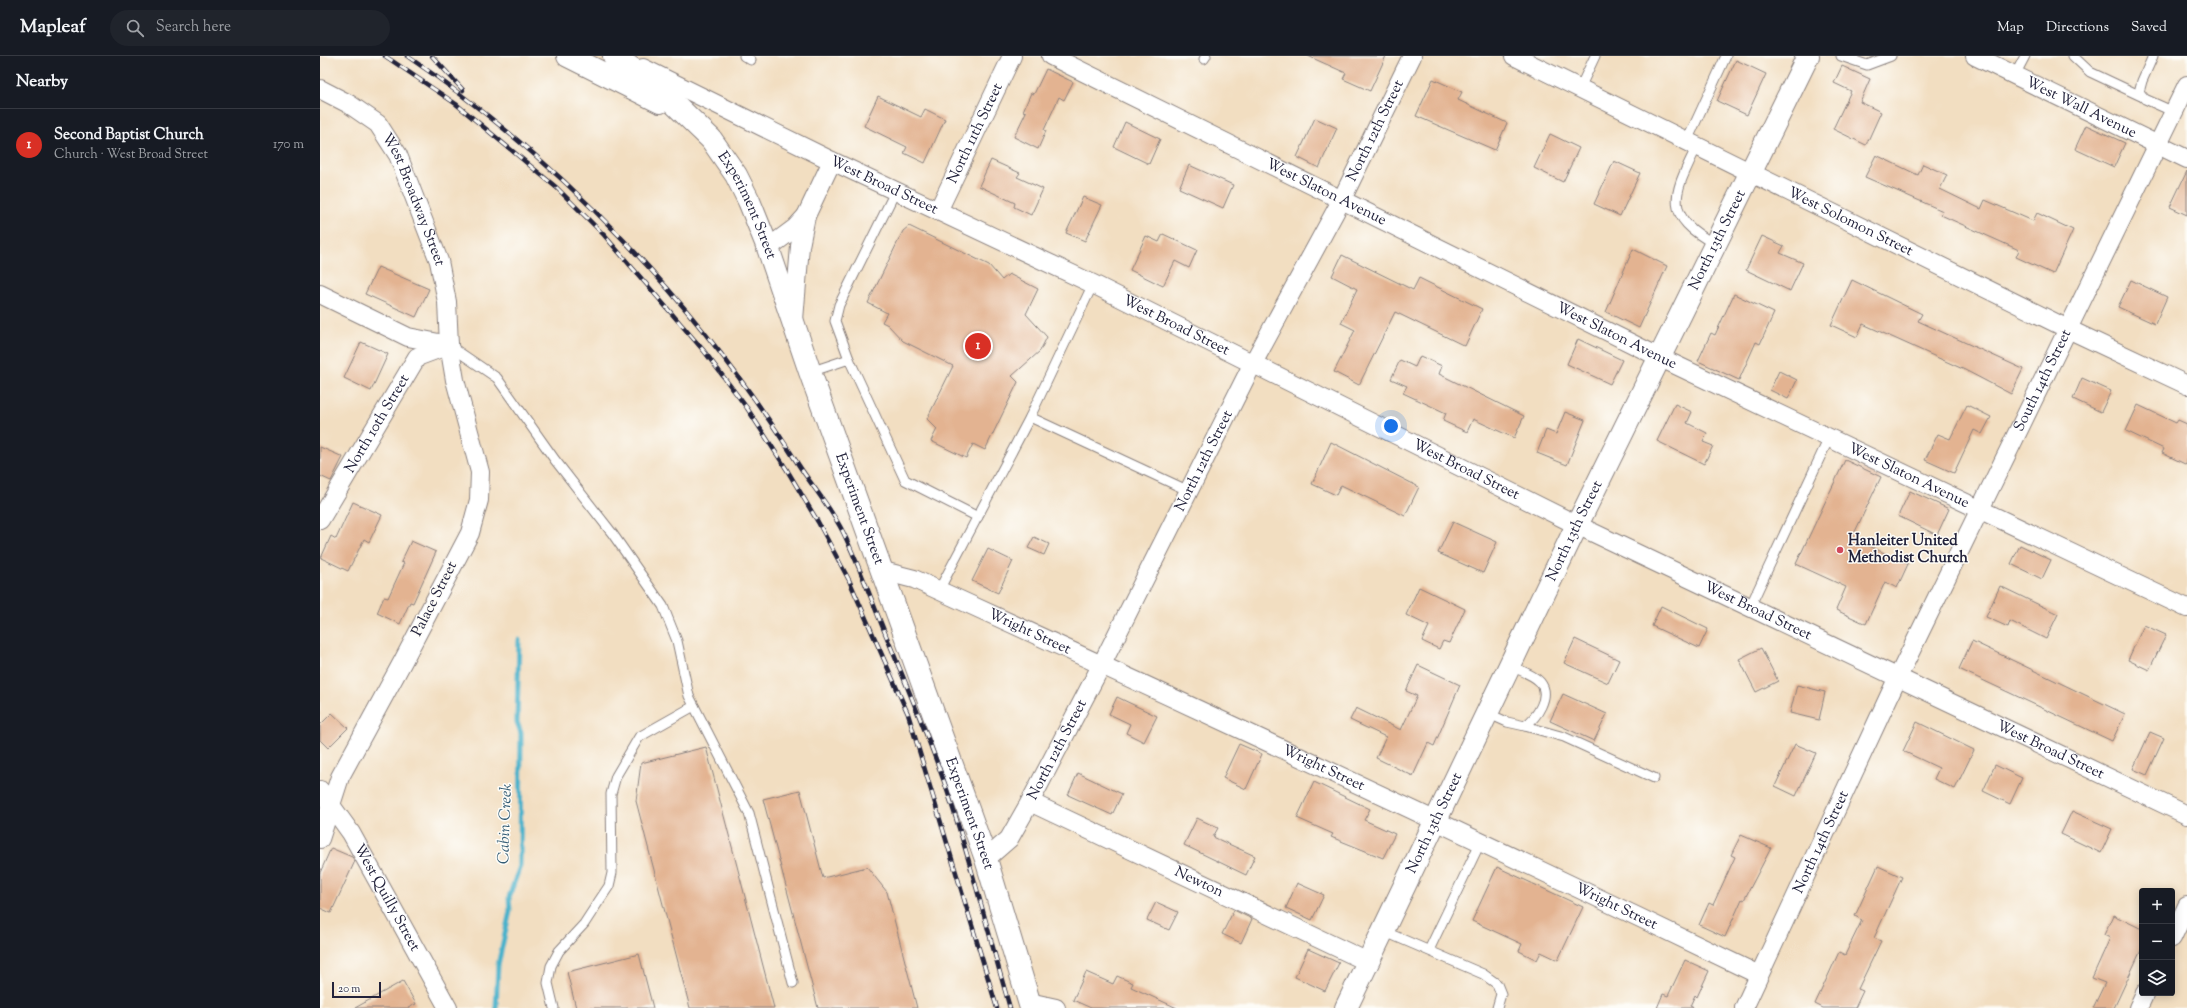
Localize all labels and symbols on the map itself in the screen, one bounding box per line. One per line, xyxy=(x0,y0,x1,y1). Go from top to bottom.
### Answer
street label: West Wall Avenue xyxy=(2022,72,2140,143)
street label: North 12th Street xyxy=(1342,76,1409,185)
street label: North 11th Street xyxy=(942,80,1008,187)
street label: West Broadway Street xyxy=(376,129,450,268)
street label: Experiment Street xyxy=(712,147,782,262)
street label: West Broad Street xyxy=(827,151,941,220)
street label: West Slaton Avenue xyxy=(1262,154,1390,231)
street label: West Solomon Street xyxy=(1784,182,1917,261)
street label: North 13th Street xyxy=(1684,186,1751,294)
street label: West Broad Street xyxy=(1119,290,1233,361)
street label: West Slaton Avenue xyxy=(1553,297,1680,374)
street label: South 14th Street xyxy=(2009,326,2077,435)
pin: 1 xyxy=(965,331,991,361)
street label: North 10th Street xyxy=(340,370,415,477)
street label: North 12th Street xyxy=(1170,407,1238,515)
your location xyxy=(1381,416,1401,436)
street label: West Broad Street xyxy=(1409,434,1523,505)
street label: West Slaton Avenue xyxy=(1845,438,1973,514)
street label: Experiment Street xyxy=(830,450,889,568)
street label: North 13th Street xyxy=(1541,477,1608,585)
place label: Hanleiter United Methodist Church xyxy=(1848,531,1968,569)
marker: Hanleiter United Methodist Church xyxy=(1835,545,1845,555)
street label: Palace Street xyxy=(407,558,463,640)
street label: West Broad Street xyxy=(1700,576,1815,646)
street label: Wright Street xyxy=(985,604,1074,660)
street label: North 12th Street xyxy=(1022,696,1092,804)
street label: West Broad Street xyxy=(1993,715,2108,785)
street label: Wright Street xyxy=(1279,740,1368,796)
street label: Experiment Street xyxy=(940,755,999,872)
street label: North 13th Street xyxy=(1401,769,1468,877)
water label: Cabin Creek xyxy=(493,783,519,865)
street label: North 14th Street xyxy=(1788,787,1854,897)
street label: West Quilly Street xyxy=(349,840,425,955)
street label: Newton xyxy=(1171,861,1227,903)
street label: Wright Street xyxy=(1572,878,1661,935)
scale bar xyxy=(332,980,381,999)

